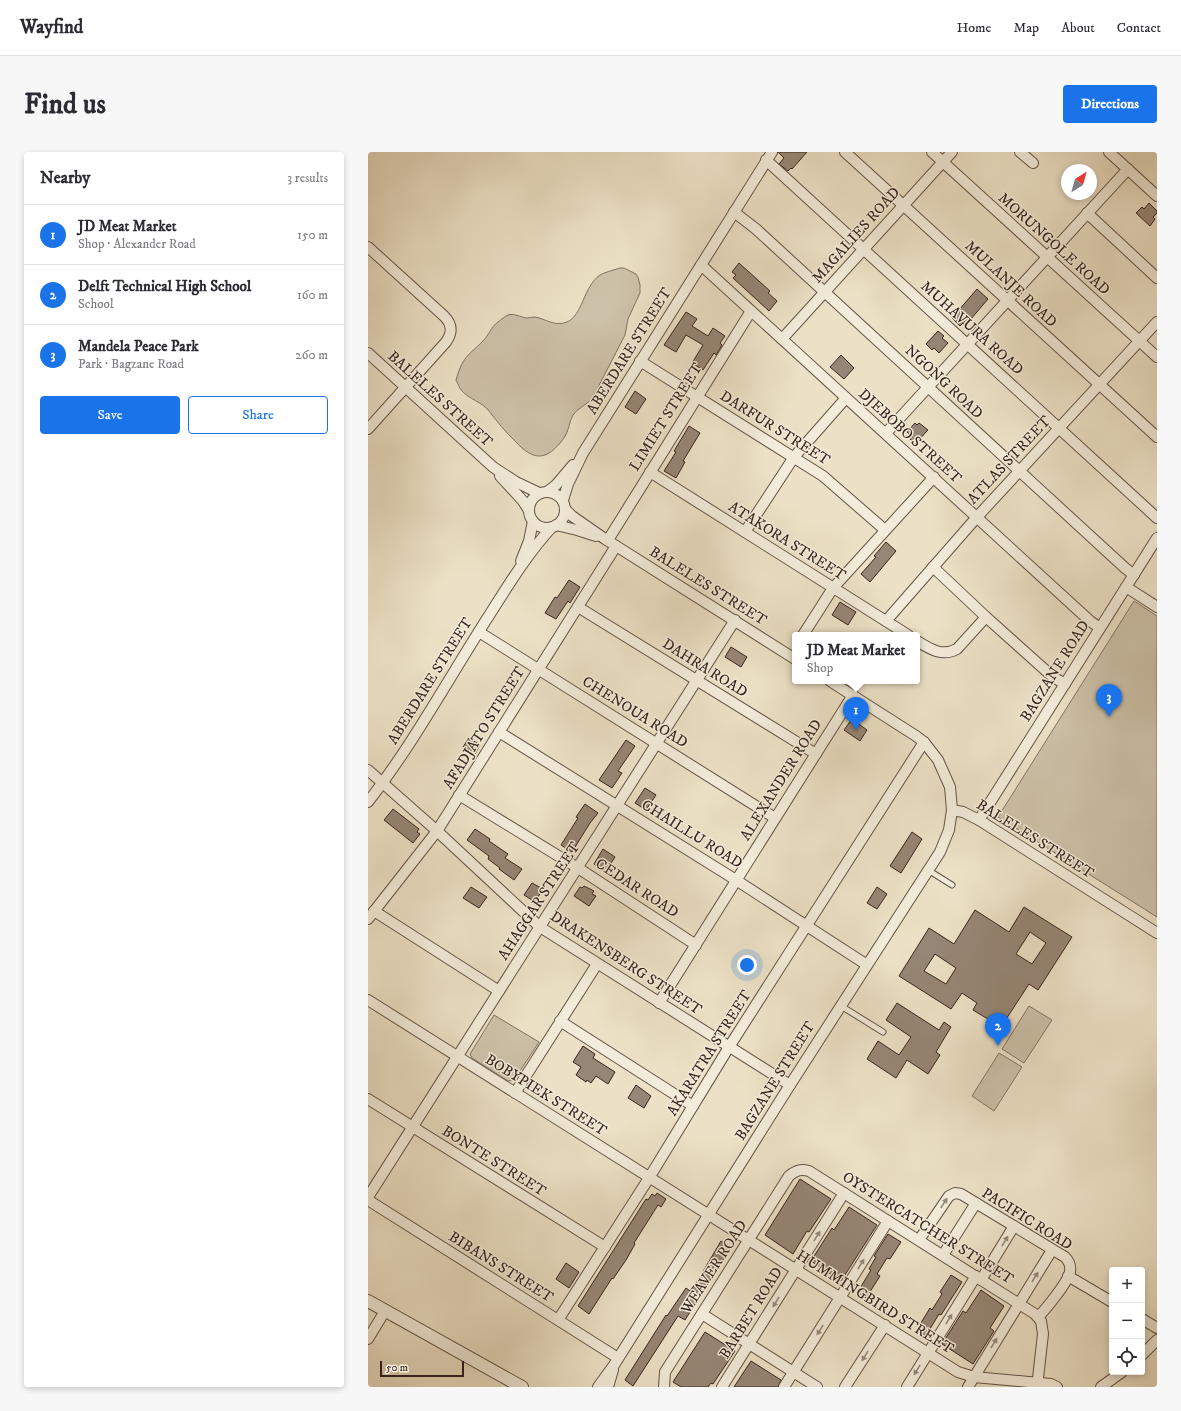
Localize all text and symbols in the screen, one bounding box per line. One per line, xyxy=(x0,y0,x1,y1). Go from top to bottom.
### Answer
text: Wayfind xyxy=(20,16,83,39)
text: Home xyxy=(957,19,991,37)
text: Map xyxy=(1013,19,1039,37)
text: About xyxy=(1061,19,1095,37)
text: Contact xyxy=(1117,19,1161,37)
button: Directions xyxy=(1063,85,1157,123)
text: Find us xyxy=(24,87,106,122)
north arrow xyxy=(1061,164,1097,200)
text: Nearby xyxy=(40,167,90,189)
text: 3 results xyxy=(287,170,328,186)
street label: MAGALIES ROAD xyxy=(808,183,904,287)
street label: MORUNGOLE ROAD xyxy=(994,189,1114,299)
text: JD Meat Market xyxy=(78,217,176,236)
text: 1 xyxy=(51,227,55,243)
text: 150 m xyxy=(297,227,328,243)
text: Shop · Alexander Road xyxy=(78,236,196,252)
street label: MULANJE ROAD xyxy=(961,236,1061,332)
text: Delft Technical High School xyxy=(78,277,251,296)
street label: MUHAVURA ROAD xyxy=(917,277,1027,379)
street label: ABERDARE STREET xyxy=(582,284,676,418)
text: 2 xyxy=(50,287,56,303)
text: 160 m xyxy=(297,287,328,303)
text: School xyxy=(78,296,114,312)
text: Mandela Peace Park xyxy=(78,337,199,356)
street label: NGONG ROAD xyxy=(901,341,987,423)
text: 3 xyxy=(51,347,55,363)
text: 260 m xyxy=(295,347,328,363)
street label: BALELES STREET xyxy=(384,347,497,452)
text: Park · Bagzane Road xyxy=(78,356,184,372)
street label: LIMIET STREET xyxy=(625,359,707,475)
street label: DJEBOBO STREET xyxy=(854,385,966,488)
street label: DARFUR STREET xyxy=(716,386,834,470)
button: Save xyxy=(40,396,180,434)
button: Share xyxy=(188,396,328,434)
street label: ATLAS STREET xyxy=(963,411,1055,508)
street label: ATAKORA STREET xyxy=(725,497,850,585)
street label: BALELES STREET xyxy=(646,542,771,630)
street label: ABERDARE STREET xyxy=(383,614,477,748)
street label: BAGZANE ROAD xyxy=(1016,617,1094,725)
popup xyxy=(792,632,920,684)
street label: DAHRA ROAD xyxy=(659,634,751,702)
text: JD Meat Market xyxy=(807,641,905,660)
text: Shop xyxy=(807,660,833,676)
street label: AFADJATO STREET xyxy=(439,663,530,793)
street label: CHENOUA ROAD xyxy=(579,672,691,752)
pin: 3 xyxy=(1096,684,1122,717)
pin: 1 xyxy=(843,697,869,730)
street label: ALEXANDER ROAD xyxy=(736,716,826,844)
street label: CHAILLU ROAD xyxy=(638,795,746,873)
street label: BALELES STREET xyxy=(973,795,1098,883)
street label: AHAGGAR STREET xyxy=(494,838,585,964)
street label: CEDAR ROAD xyxy=(592,854,682,922)
street label: DRAKENSBERG STREET xyxy=(546,907,706,1020)
your location xyxy=(737,955,757,975)
street label: AKARATRA STREET xyxy=(663,986,756,1119)
pin: 2 xyxy=(985,1013,1011,1046)
street label: BAGZANE STREET xyxy=(731,1018,820,1144)
street label: BOBYPIEK STREET xyxy=(482,1050,611,1140)
street label: BONTE STREET xyxy=(438,1121,550,1201)
street label: OYSTERCATCHER STREET xyxy=(839,1167,1018,1289)
street label: PACIFIC ROAD xyxy=(978,1184,1076,1254)
one-way arrow xyxy=(940,1198,948,1209)
street label: WEAVER ROAD xyxy=(676,1217,751,1318)
street label: BIBANS STREET xyxy=(445,1227,557,1307)
one-way arrow xyxy=(813,1231,821,1241)
one-way arrow xyxy=(1001,1235,1008,1247)
street label: HUMMINGBIRD STREET xyxy=(793,1246,958,1359)
one-way arrow xyxy=(857,1259,865,1269)
street label: BARBET ROAD xyxy=(715,1264,787,1362)
map controls xyxy=(1109,1267,1145,1375)
button: + xyxy=(1109,1267,1145,1303)
one-way arrow xyxy=(1031,1271,1039,1282)
one-way arrow xyxy=(772,1296,779,1308)
button: − xyxy=(1109,1303,1145,1339)
one-way arrow xyxy=(945,1314,952,1325)
one-way arrow xyxy=(816,1324,823,1336)
one-way arrow xyxy=(991,1337,998,1349)
button: locate xyxy=(1109,1339,1145,1375)
one-way arrow xyxy=(861,1351,869,1361)
scale bar xyxy=(380,1359,464,1378)
text: 50 m xyxy=(386,1361,408,1375)
one-way arrow xyxy=(914,1364,921,1376)

